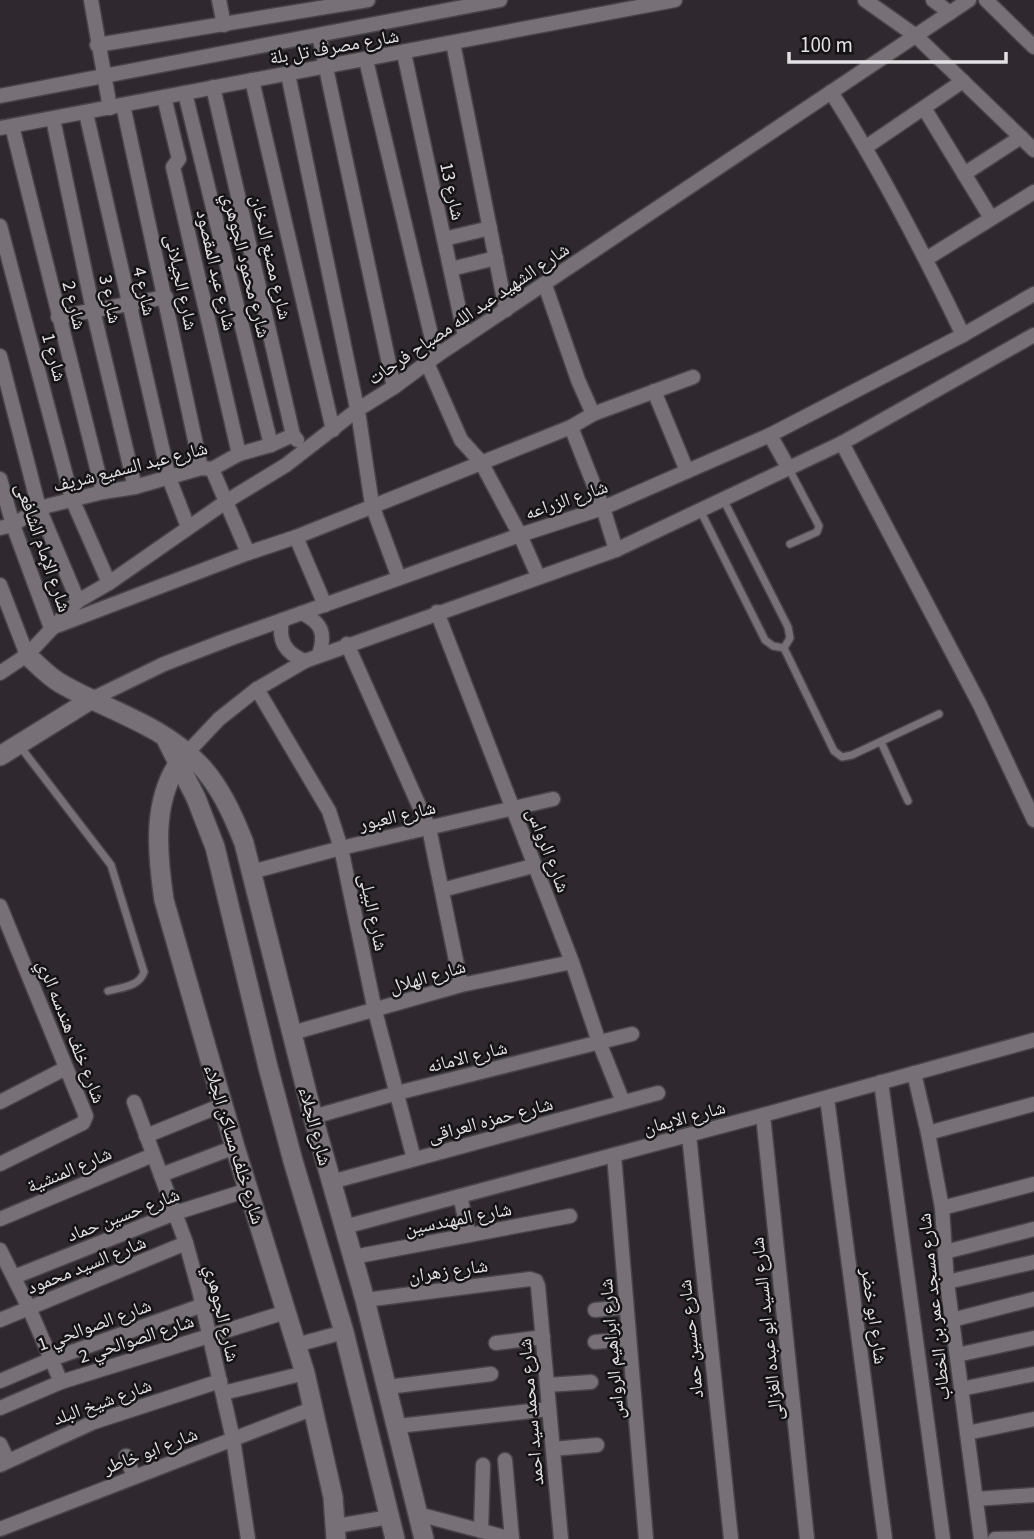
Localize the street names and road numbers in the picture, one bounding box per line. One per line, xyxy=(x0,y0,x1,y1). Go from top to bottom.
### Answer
street label: شارع مصرف تل بلة xyxy=(267,23,401,72)
street label: شارع 13 xyxy=(432,160,471,223)
street label: شارع محمود الجوهري xyxy=(214,190,277,341)
street label: شارع مصنع الدخان xyxy=(243,192,298,322)
street label: شارع عبد المقصود xyxy=(189,207,243,333)
street label: شارع الجيلانى xyxy=(157,232,204,333)
street label: شارع الشهيد عبد الله مصباح فرحات xyxy=(362,236,575,392)
street label: شارع 4 xyxy=(125,264,162,318)
street label: شارع 3 xyxy=(91,272,128,326)
street label: شارع 2 xyxy=(54,278,93,333)
street label: شارع 1 xyxy=(34,330,73,385)
street label: شارع عبد السميع شريف xyxy=(50,435,211,500)
street label: شارع الزراعه xyxy=(521,474,612,527)
street label: شارع الإمام الشافعى xyxy=(8,479,77,616)
street label: شارع العبور xyxy=(355,795,438,839)
street label: شارع الرواس xyxy=(519,804,576,897)
street label: شارع البيلى xyxy=(351,871,394,954)
street label: شارع الهلال xyxy=(386,954,469,1001)
street label: شارع خلف هندسه الري xyxy=(29,956,112,1108)
street label: شارع الامانه xyxy=(425,1034,510,1080)
street label: شارع خلف مساكن الجلاء xyxy=(196,1061,271,1228)
street label: شارع الجلاء xyxy=(291,1084,338,1169)
street label: شارع حمزه العراقى xyxy=(425,1091,556,1150)
street label: شارع الايمان xyxy=(640,1094,729,1142)
street label: شارع المنشية xyxy=(23,1140,116,1200)
street label: شارع حسين حماد xyxy=(63,1181,184,1249)
street label: شارع المهندسين xyxy=(402,1196,514,1243)
street label: شارع مسجد عمر بن الخطاب xyxy=(911,1212,958,1402)
street label: شارع السيد محمود xyxy=(23,1229,150,1302)
street label: شارع السيد ابو عبده الغزالى xyxy=(744,1236,791,1422)
street label: شارع زهران xyxy=(407,1253,490,1290)
street label: شارع الجوهري xyxy=(196,1262,246,1365)
street label: شارع ابو خضر xyxy=(853,1265,894,1366)
street label: شارع ابراهيم الرواس xyxy=(593,1277,632,1420)
street label: شارع حسين حماد xyxy=(672,1278,711,1399)
street label: شارع الصوالحي 1 xyxy=(34,1292,156,1359)
street label: شارع الصوالحي 2 xyxy=(75,1308,198,1372)
street label: شارع محمد سيد احمد xyxy=(512,1337,551,1487)
street label: شارع شيخ البلد xyxy=(49,1372,156,1433)
street label: شارع ابو خاطر xyxy=(98,1421,202,1482)

